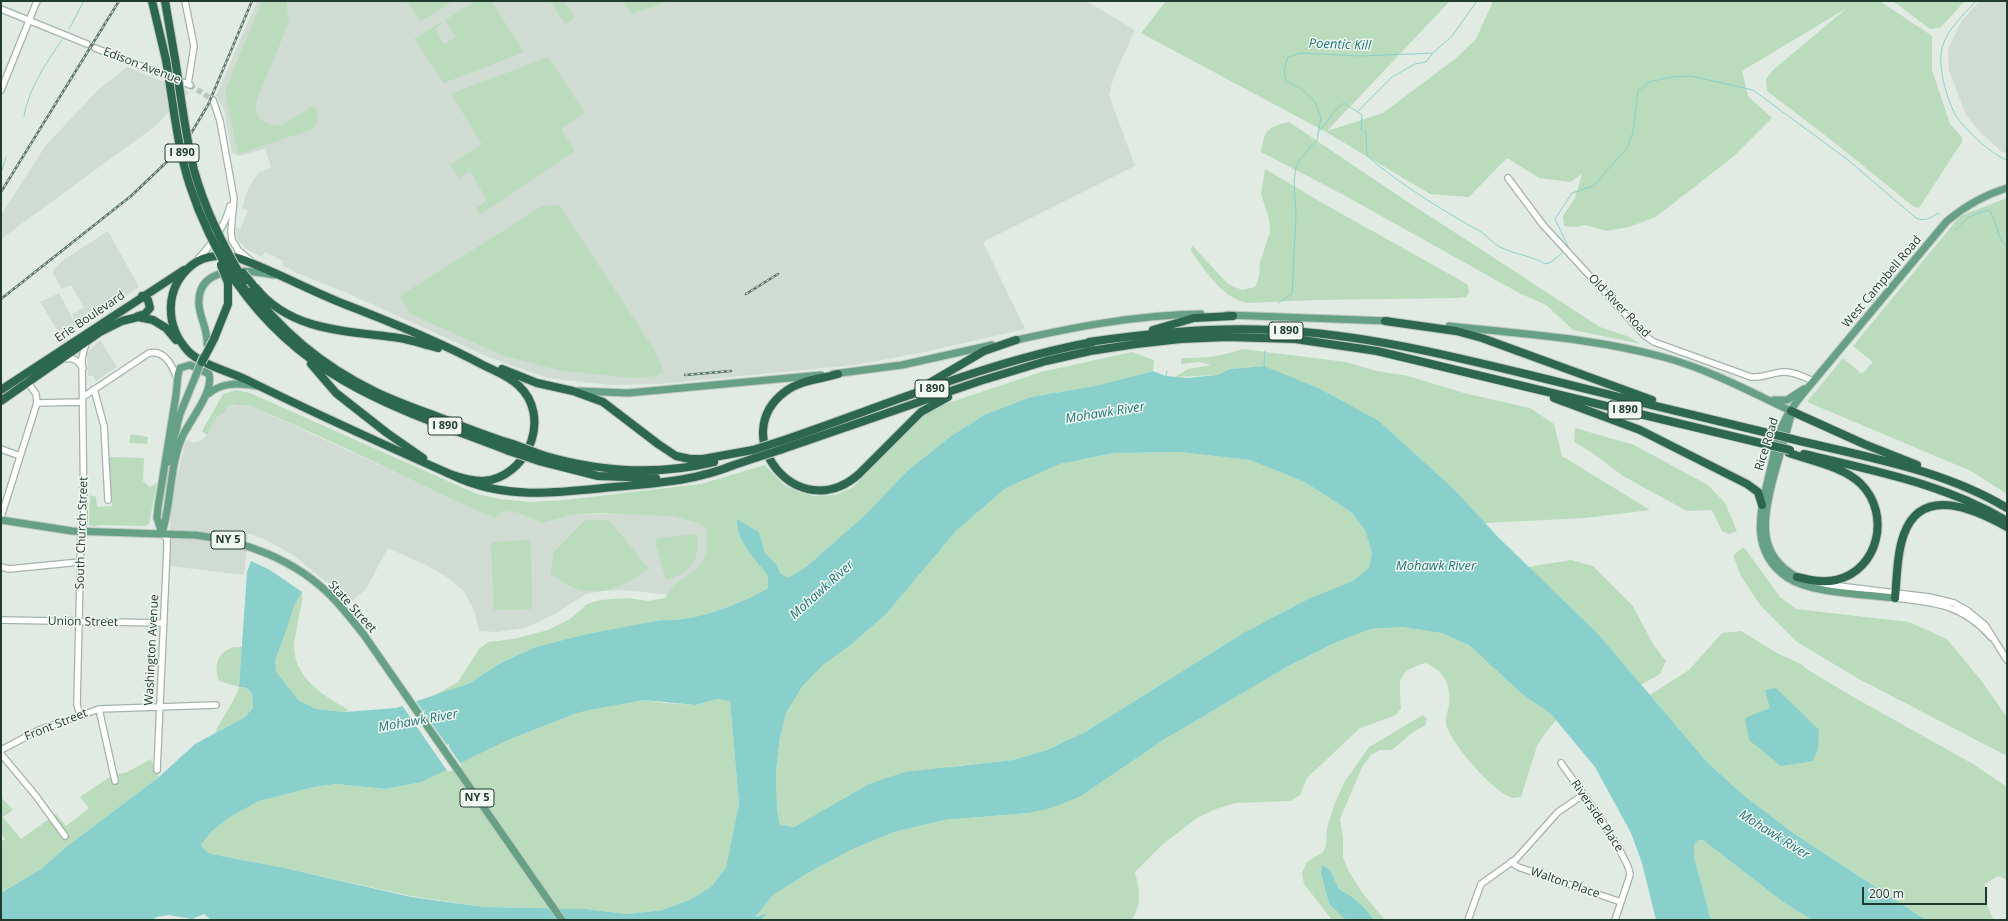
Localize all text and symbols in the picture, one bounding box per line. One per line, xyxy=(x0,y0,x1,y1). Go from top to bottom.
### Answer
water label: Poentic Kill xyxy=(1308,36,1372,54)
street label: Edison Avenue xyxy=(101,45,183,87)
road number: I 890 xyxy=(165,144,199,162)
street label: West Campbell Road xyxy=(1839,233,1925,331)
street label: Old River Road xyxy=(1585,271,1653,341)
street label: Erie Boulevard xyxy=(52,288,128,346)
road number: I 890 xyxy=(1269,322,1303,340)
road number: I 890 xyxy=(915,380,949,398)
water label: Mohawk River xyxy=(1064,399,1146,427)
road number: I 890 xyxy=(1608,401,1642,419)
street label: Rice Road xyxy=(1752,416,1782,472)
road number: I 890 xyxy=(428,417,462,435)
street label: South Church Street xyxy=(73,476,91,590)
road number: NY 5 xyxy=(211,531,245,549)
water label: Mohawk River xyxy=(787,557,857,623)
water label: Mohawk River xyxy=(1396,558,1476,574)
street label: State Street xyxy=(325,578,379,636)
street label: Washington Avenue xyxy=(142,594,162,706)
street label: Union Street xyxy=(48,614,118,630)
street label: Front Street xyxy=(22,706,90,744)
water label: Mohawk River xyxy=(377,706,459,736)
street label: Riverside Place xyxy=(1568,777,1626,855)
road number: NY 5 xyxy=(460,789,494,807)
water label: Mohawk River xyxy=(1736,807,1812,863)
street label: Walton Place xyxy=(1529,864,1601,902)
scale bar xyxy=(1864,879,1989,905)
text: 200 m xyxy=(1869,885,1904,902)

